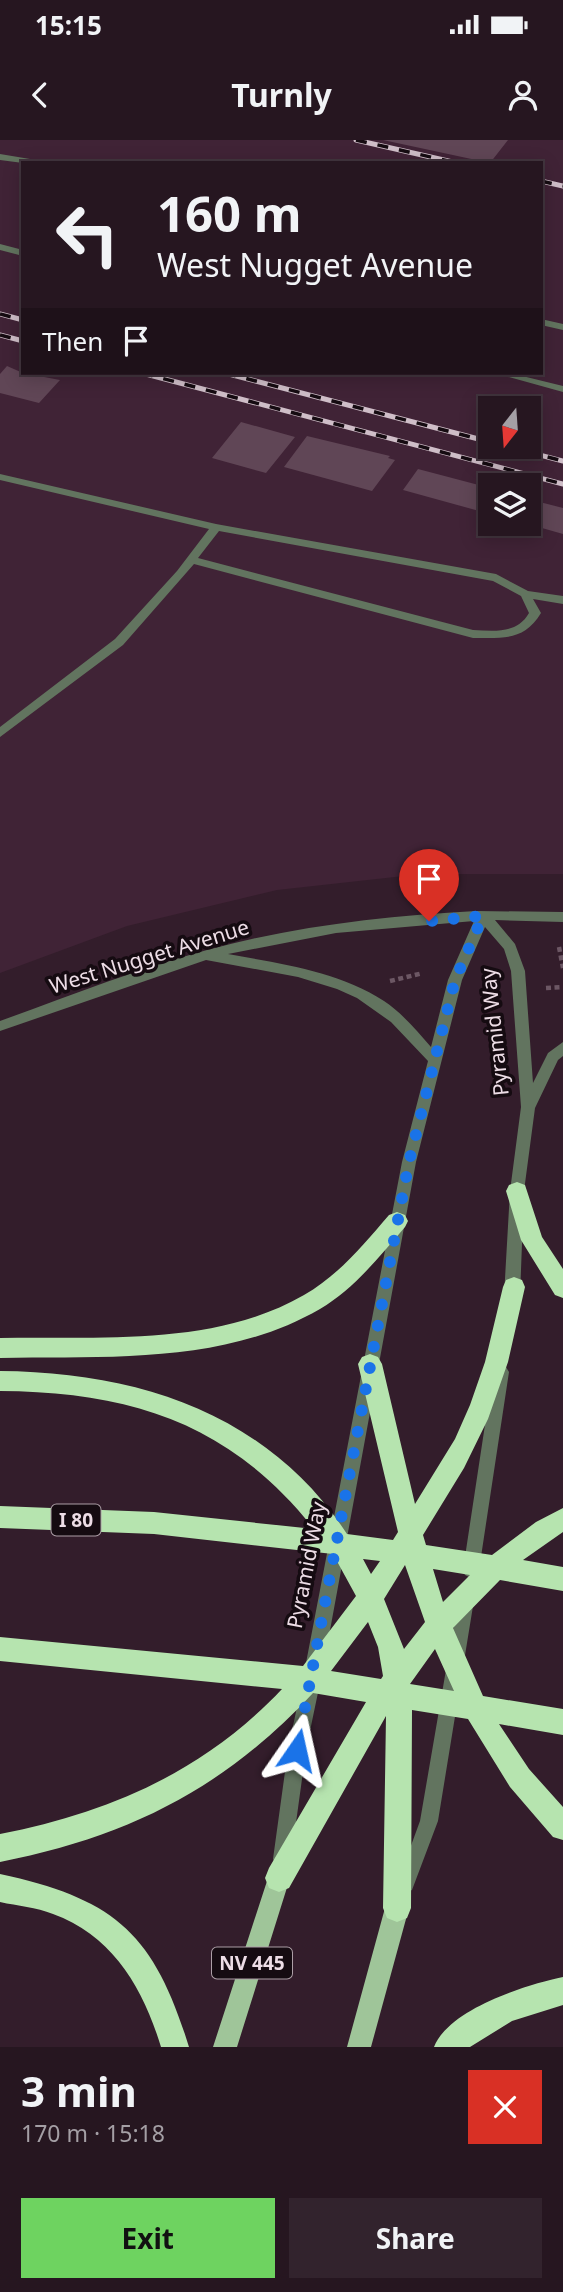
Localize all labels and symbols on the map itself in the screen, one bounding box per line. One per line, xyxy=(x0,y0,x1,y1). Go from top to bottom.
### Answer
north arrow xyxy=(478,396,541,458)
pin xyxy=(399,849,459,921)
street label: West Nugget Avenue xyxy=(46,912,252,1000)
street label: Pyramid Way xyxy=(473,966,515,1097)
street label: Pyramid Way xyxy=(280,1499,332,1631)
road number: I 80 xyxy=(52,1504,100,1536)
position arrow xyxy=(260,1713,334,1787)
road number: NV 445 xyxy=(212,1948,292,1979)

